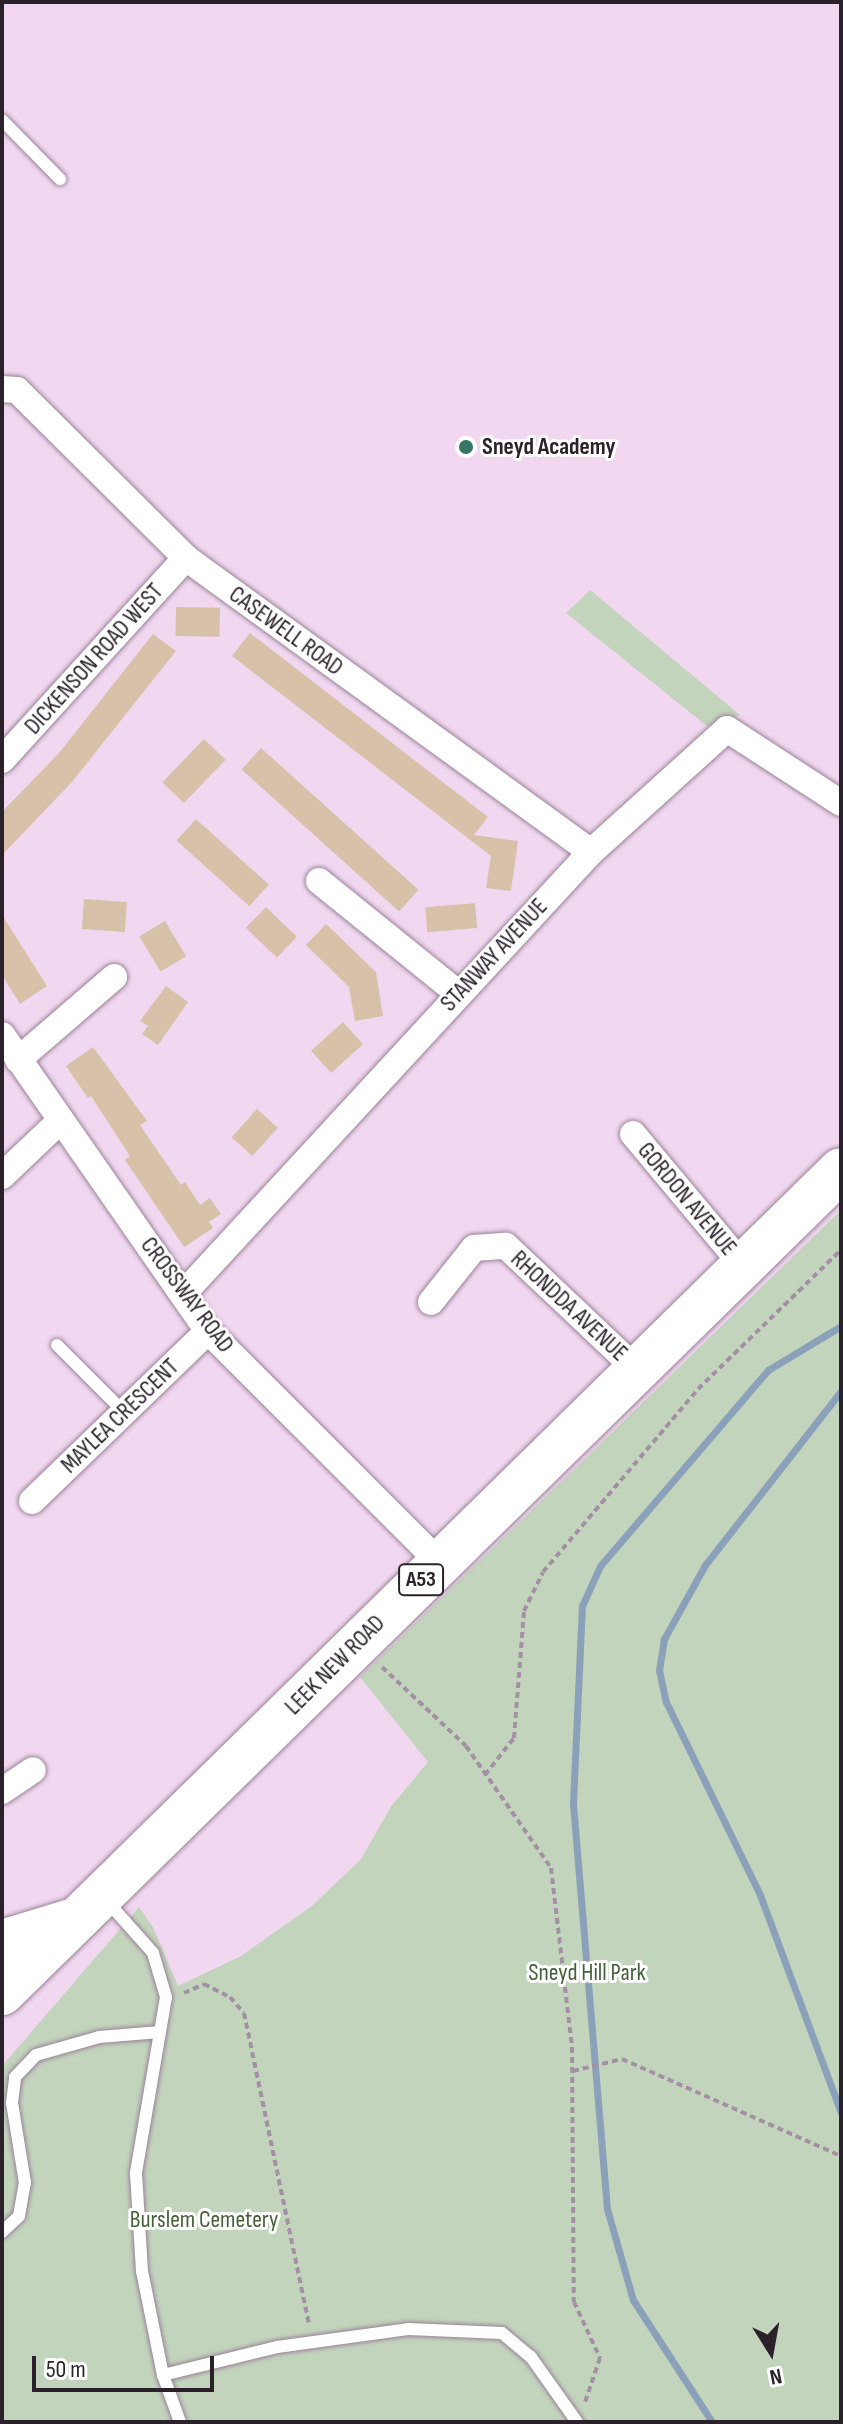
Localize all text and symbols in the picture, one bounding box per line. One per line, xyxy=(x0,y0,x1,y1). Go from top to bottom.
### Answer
place label: Sneyd Academy xyxy=(482,433,616,461)
marker: Sneyd Academy xyxy=(457,438,475,456)
street label: DICKENSON ROAD WEST xyxy=(19,578,169,740)
street label: CASEWELL ROAD xyxy=(223,580,349,682)
street label: STANWAY AVENUE xyxy=(434,893,554,1017)
street label: GORDON AVENUE xyxy=(631,1137,743,1261)
street label: CROSSWAY ROAD xyxy=(134,1232,240,1358)
street label: RHONDDA AVENUE xyxy=(505,1245,633,1367)
street label: MAYLEA CRESCENT xyxy=(55,1353,185,1479)
road number: A53 xyxy=(397,1562,445,1598)
street label: LEEK NEW ROAD xyxy=(279,1609,391,1721)
park label: Sneyd Hill Park xyxy=(528,1959,646,1987)
park label: Burslem Cemetery xyxy=(130,2206,278,2234)
north arrow xyxy=(731,2312,811,2392)
scale bar xyxy=(36,2340,218,2390)
text: 50 m xyxy=(46,2355,86,2384)
text: N xyxy=(767,2362,784,2390)

